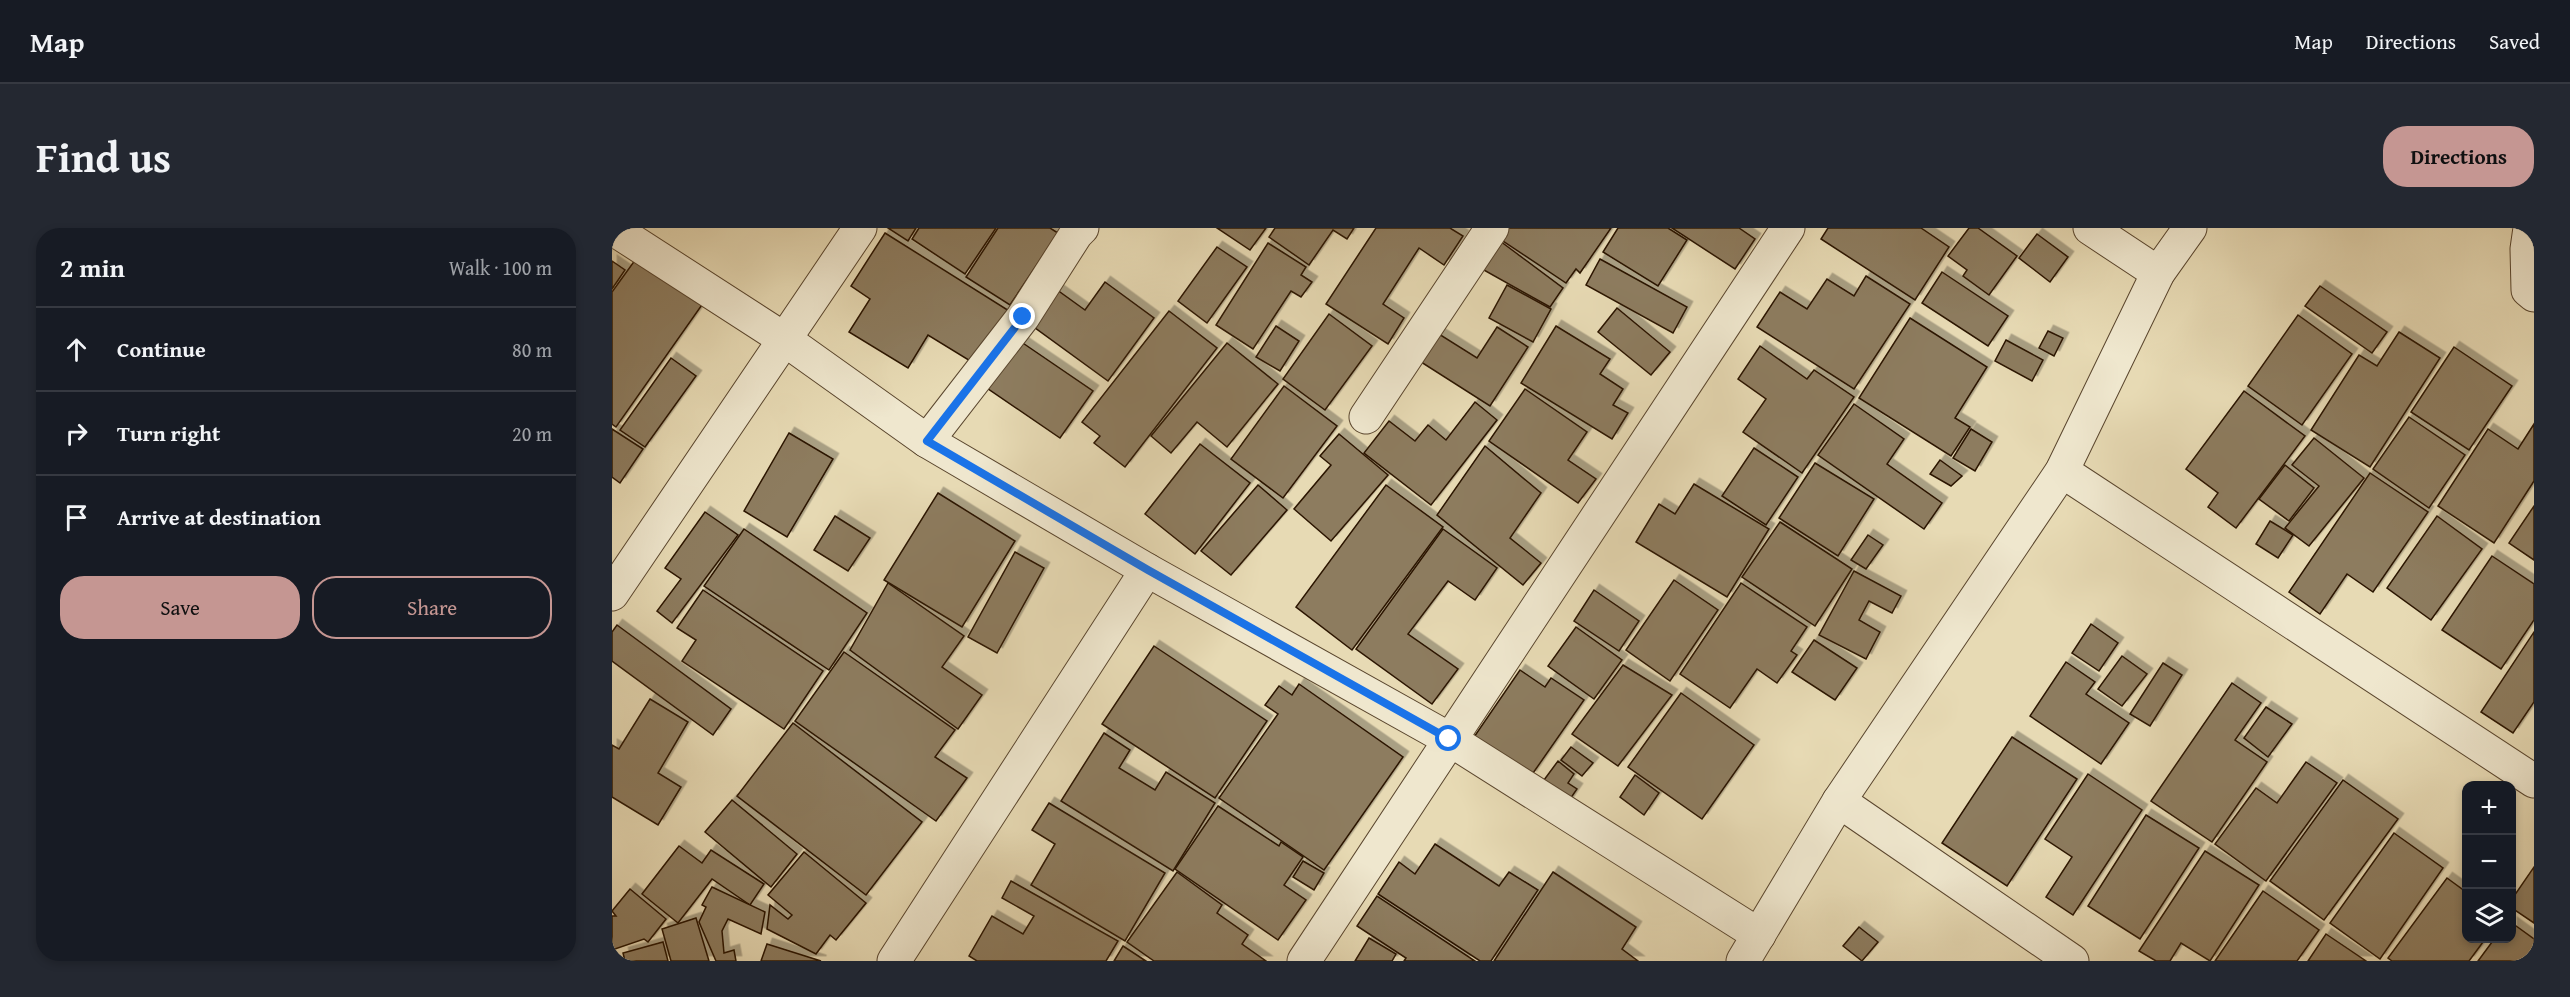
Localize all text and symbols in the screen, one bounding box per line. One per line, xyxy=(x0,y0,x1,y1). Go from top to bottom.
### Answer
text: Map xyxy=(30,21,84,62)
text: Map xyxy=(2294,26,2333,57)
text: Directions xyxy=(2366,26,2456,57)
text: Saved xyxy=(2489,26,2540,57)
text: Find us xyxy=(36,126,171,187)
button: Directions xyxy=(2383,126,2534,187)
text: 2 min xyxy=(60,248,125,287)
text: Walk · 100 m xyxy=(449,253,552,282)
route end xyxy=(1009,303,1035,329)
icon: ahead xyxy=(60,333,93,366)
text: Continue xyxy=(117,333,206,365)
text: 80 m xyxy=(512,335,552,364)
icon: right xyxy=(60,417,93,450)
text: Turn right xyxy=(117,417,220,449)
text: 20 m xyxy=(512,419,552,448)
icon: arrive xyxy=(60,501,93,534)
text: Arrive at destination xyxy=(117,501,321,533)
button: Save xyxy=(60,576,300,639)
button: Share xyxy=(312,576,552,639)
route start xyxy=(1435,725,1461,751)
map controls xyxy=(2462,781,2516,943)
button: + xyxy=(2462,781,2516,835)
button: − xyxy=(2462,835,2516,889)
button: layers xyxy=(2462,889,2516,943)

